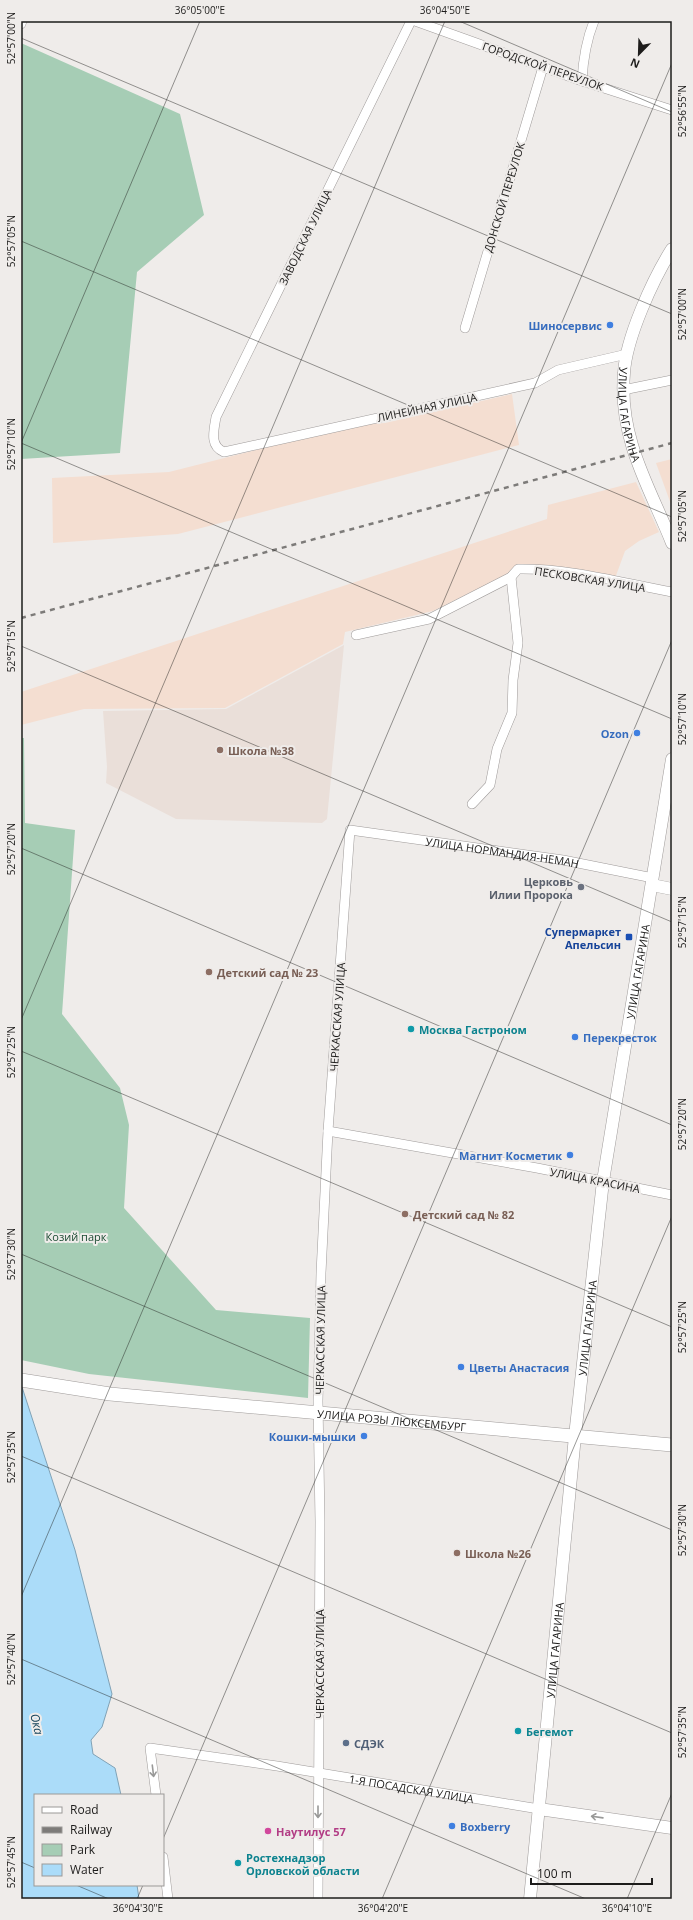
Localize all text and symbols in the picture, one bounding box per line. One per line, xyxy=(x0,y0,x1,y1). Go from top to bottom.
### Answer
text: 36°05'00"E xyxy=(175,3,225,17)
text: 36°04'50"E xyxy=(420,3,470,17)
text: 52°57'00"N xyxy=(4,12,18,64)
north arrow xyxy=(619,34,659,74)
street label: ГОРОДСКОЙ ПЕРЕУЛОК xyxy=(481,38,606,94)
text: N xyxy=(628,55,642,72)
text: 52°56'55"N xyxy=(675,85,689,137)
street label: ДОНСКОЙ ПЕРЕУЛОК xyxy=(480,140,528,254)
street label: ЗАВОДСКАЯ УЛИЦА xyxy=(275,187,335,287)
text: 52°57'05"N xyxy=(4,215,18,267)
text: 52°57'00"N xyxy=(675,288,689,340)
place label: Шиносервис xyxy=(529,318,602,333)
marker: Шиносервис xyxy=(605,320,615,330)
street label: УЛИЦА ГАГАРИНА xyxy=(616,366,645,464)
street label: ЛИНЕЙНАЯ УЛИЦА xyxy=(376,389,478,425)
text: 52°57'10"N xyxy=(4,418,18,470)
text: 52°57'05"N xyxy=(675,490,689,542)
street label: ПЕСКОВСКАЯ УЛИЦА xyxy=(534,563,646,595)
text: 52°57'15"N xyxy=(4,620,18,672)
text: 52°57'10"N xyxy=(675,693,689,745)
place label: Ozon xyxy=(601,726,629,741)
marker: Ozon xyxy=(632,728,642,738)
place label: Школа №38 xyxy=(228,743,294,758)
marker: Школа №38 xyxy=(215,745,225,755)
text: 52°57'20"N xyxy=(4,823,18,875)
street label: УЛИЦА НОРМАНДИЯ-НЕМАН xyxy=(425,833,580,871)
place label: Церковь Илии Пророка xyxy=(489,874,573,902)
marker: Церковь Илии Пророка xyxy=(576,882,586,892)
text: 52°57'15"N xyxy=(675,896,689,948)
street label: УЛИЦА ГАГАРИНА xyxy=(622,923,652,1020)
place label: Супермаркет Апельсин xyxy=(545,924,621,952)
marker: Супермаркет Апельсин xyxy=(624,932,634,942)
street label: ЧЕРКАССКАЯ УЛИЦА xyxy=(326,962,348,1072)
place label: Детский сад № 23 xyxy=(217,965,318,980)
marker: Детский сад № 23 xyxy=(204,967,214,977)
place label: Москва Гастроном xyxy=(419,1022,527,1037)
marker: Москва Гастроном xyxy=(406,1024,416,1034)
text: 52°57'25"N xyxy=(4,1026,18,1078)
place label: Перекресток xyxy=(583,1030,657,1045)
marker: Перекресток xyxy=(570,1032,580,1042)
text: 52°57'20"N xyxy=(675,1098,689,1150)
place label: Магнит Косметик xyxy=(459,1148,562,1163)
marker: Магнит Косметик xyxy=(565,1150,575,1160)
street label: УЛИЦА КРАСИНА xyxy=(549,1164,641,1196)
place label: Детский сад № 82 xyxy=(413,1207,514,1222)
marker: Детский сад № 82 xyxy=(400,1209,410,1219)
text: 52°57'30"N xyxy=(4,1228,18,1280)
park label: Козий парк xyxy=(46,1229,107,1244)
street label: УЛИЦА ГАГАРИНА xyxy=(574,1279,600,1377)
street label: ЧЕРКАССКАЯ УЛИЦА xyxy=(312,1285,328,1395)
text: 52°57'25"N xyxy=(675,1301,689,1353)
place label: Цветы Анастасия xyxy=(469,1360,569,1375)
marker: Цветы Анастасия xyxy=(456,1362,466,1372)
street label: УЛИЦА РОЗЫ ЛЮКСЕМБУРГ xyxy=(317,1405,467,1434)
place label: Кошки-мышки xyxy=(269,1429,356,1444)
text: 52°57'35"N xyxy=(4,1431,18,1483)
marker: Кошки-мышки xyxy=(359,1431,369,1441)
text: 52°57'30"N xyxy=(675,1504,689,1556)
place label: Школа №26 xyxy=(465,1546,531,1561)
marker: Школа №26 xyxy=(452,1548,462,1558)
street label: УЛИЦА ГАГАРИНА xyxy=(542,1601,566,1699)
street label: ЧЕРКАССКАЯ УЛИЦА xyxy=(312,1609,327,1719)
text: 52°57'40"N xyxy=(4,1633,18,1685)
text: 52°57'35"N xyxy=(675,1706,689,1758)
water label: Ока xyxy=(26,1712,48,1736)
place label: Бегемот xyxy=(526,1724,573,1739)
marker: Бегемот xyxy=(513,1726,523,1736)
place label: СДЭК xyxy=(354,1736,385,1751)
marker: СДЭК xyxy=(341,1738,351,1748)
one-way arrow xyxy=(149,1764,157,1777)
street label: 1-Я ПОСАДСКАЯ УЛИЦА xyxy=(348,1770,475,1806)
legend xyxy=(34,1794,164,1886)
text: Road xyxy=(70,1801,99,1818)
one-way arrow xyxy=(314,1805,322,1818)
one-way arrow xyxy=(590,1813,603,1821)
place label: Boxberry xyxy=(460,1819,511,1834)
text: Railway xyxy=(70,1821,113,1838)
marker: Boxberry xyxy=(447,1821,457,1831)
place label: Наутилус 57 xyxy=(276,1824,346,1839)
marker: Наутилус 57 xyxy=(263,1826,273,1836)
text: 52°57'45"N xyxy=(4,1836,18,1888)
text: Park xyxy=(70,1841,96,1858)
place label: Ростехнадзор Орловской области xyxy=(246,1850,360,1878)
marker: Ростехнадзор Орловской области xyxy=(233,1858,243,1868)
scale bar xyxy=(531,1860,652,1886)
text: Water xyxy=(70,1861,104,1878)
text: 100 m xyxy=(537,1865,572,1882)
text: 36°04'30"E xyxy=(113,1901,163,1915)
text: 36°04'20"E xyxy=(358,1901,408,1915)
text: 36°04'10"E xyxy=(602,1901,652,1915)

